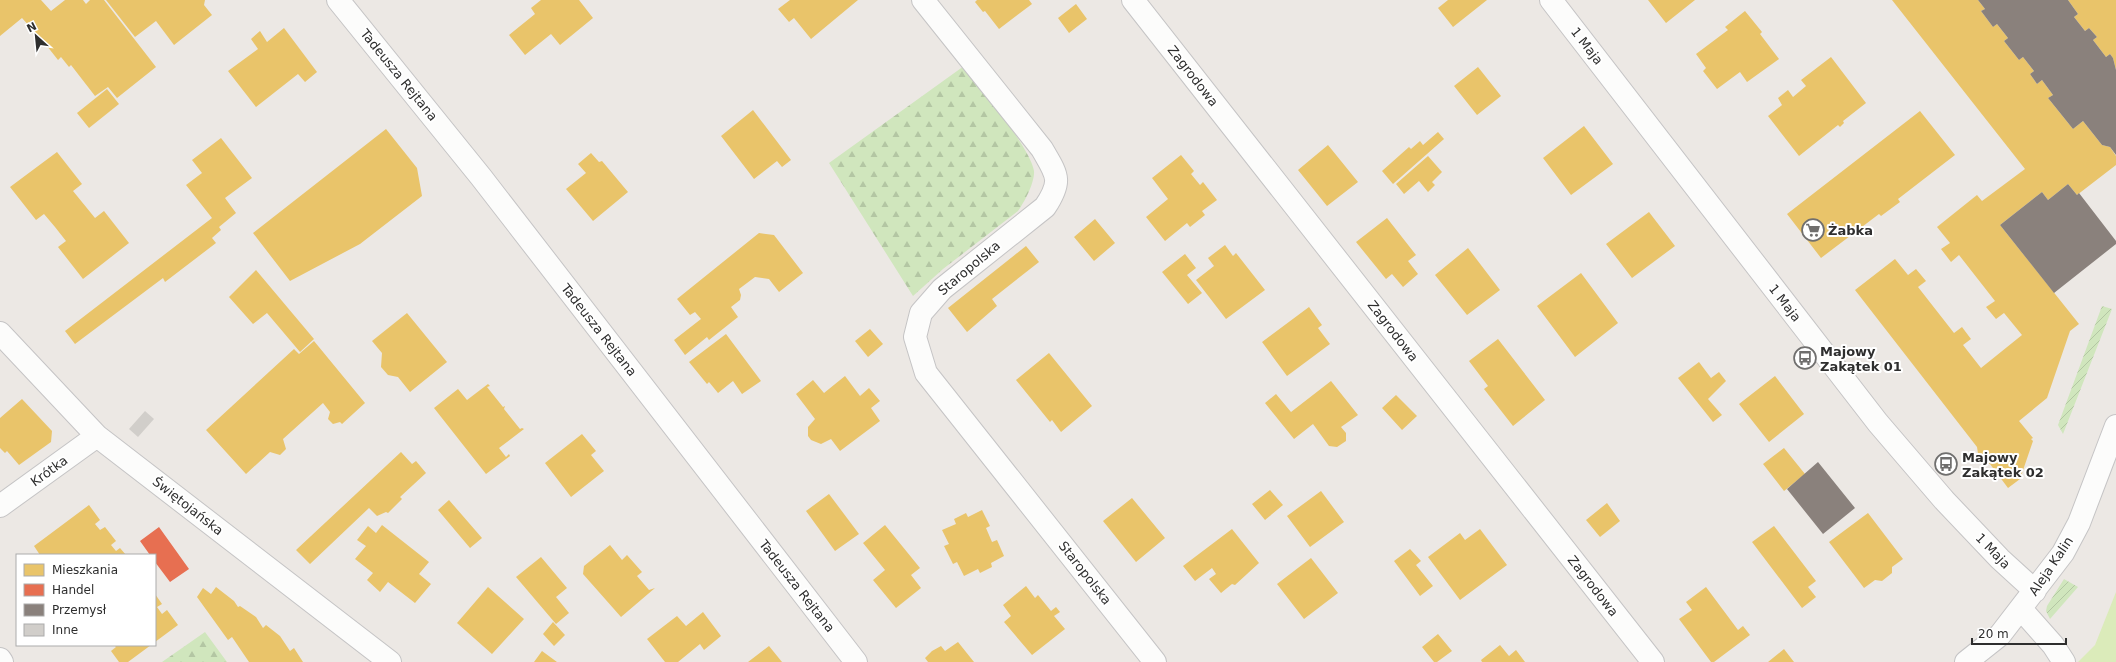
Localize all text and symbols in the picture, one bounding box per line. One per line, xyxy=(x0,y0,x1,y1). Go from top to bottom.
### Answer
north arrow xyxy=(16,16,56,56)
text: N xyxy=(25,20,39,35)
street label: 1 Maja xyxy=(1568,24,1606,68)
street label: Tadeusza Rejtana xyxy=(357,25,440,124)
street label: Zagrodowa xyxy=(1165,43,1221,109)
supermarket icon: Żabka xyxy=(1800,217,1826,243)
place label: Żabka xyxy=(1828,223,1873,238)
street label: Staropolska xyxy=(935,238,1003,298)
street label: Tadeusza Rejtana xyxy=(558,280,640,379)
street label: 1 Maja xyxy=(1766,281,1804,325)
street label: Zagrodowa xyxy=(1365,298,1421,364)
place label: Majowy Zakątek 01 xyxy=(1820,344,1902,374)
bus stop icon: Majowy Zakątek 01 xyxy=(1792,345,1818,371)
place label: Majowy Zakątek 02 xyxy=(1962,450,2044,480)
bus stop icon: Majowy Zakątek 02 xyxy=(1933,451,1959,477)
street label: Krótka xyxy=(28,453,70,489)
street label: Świętojańska xyxy=(150,474,226,538)
street label: 1 Maja xyxy=(1973,530,2013,572)
street label: Aleja Kalin xyxy=(2026,534,2076,598)
street label: Tadeusza Rejtana xyxy=(756,536,838,635)
street label: Staropolska xyxy=(1056,538,1114,608)
street label: Zagrodowa xyxy=(1565,553,1621,619)
legend xyxy=(16,554,156,646)
text: Mieszkania xyxy=(52,563,118,577)
text: Handel xyxy=(52,583,94,597)
text: Przemysł xyxy=(52,603,107,617)
scale bar xyxy=(1972,620,2066,646)
text: Inne xyxy=(52,623,78,637)
text: 20 m xyxy=(1978,627,2009,641)

